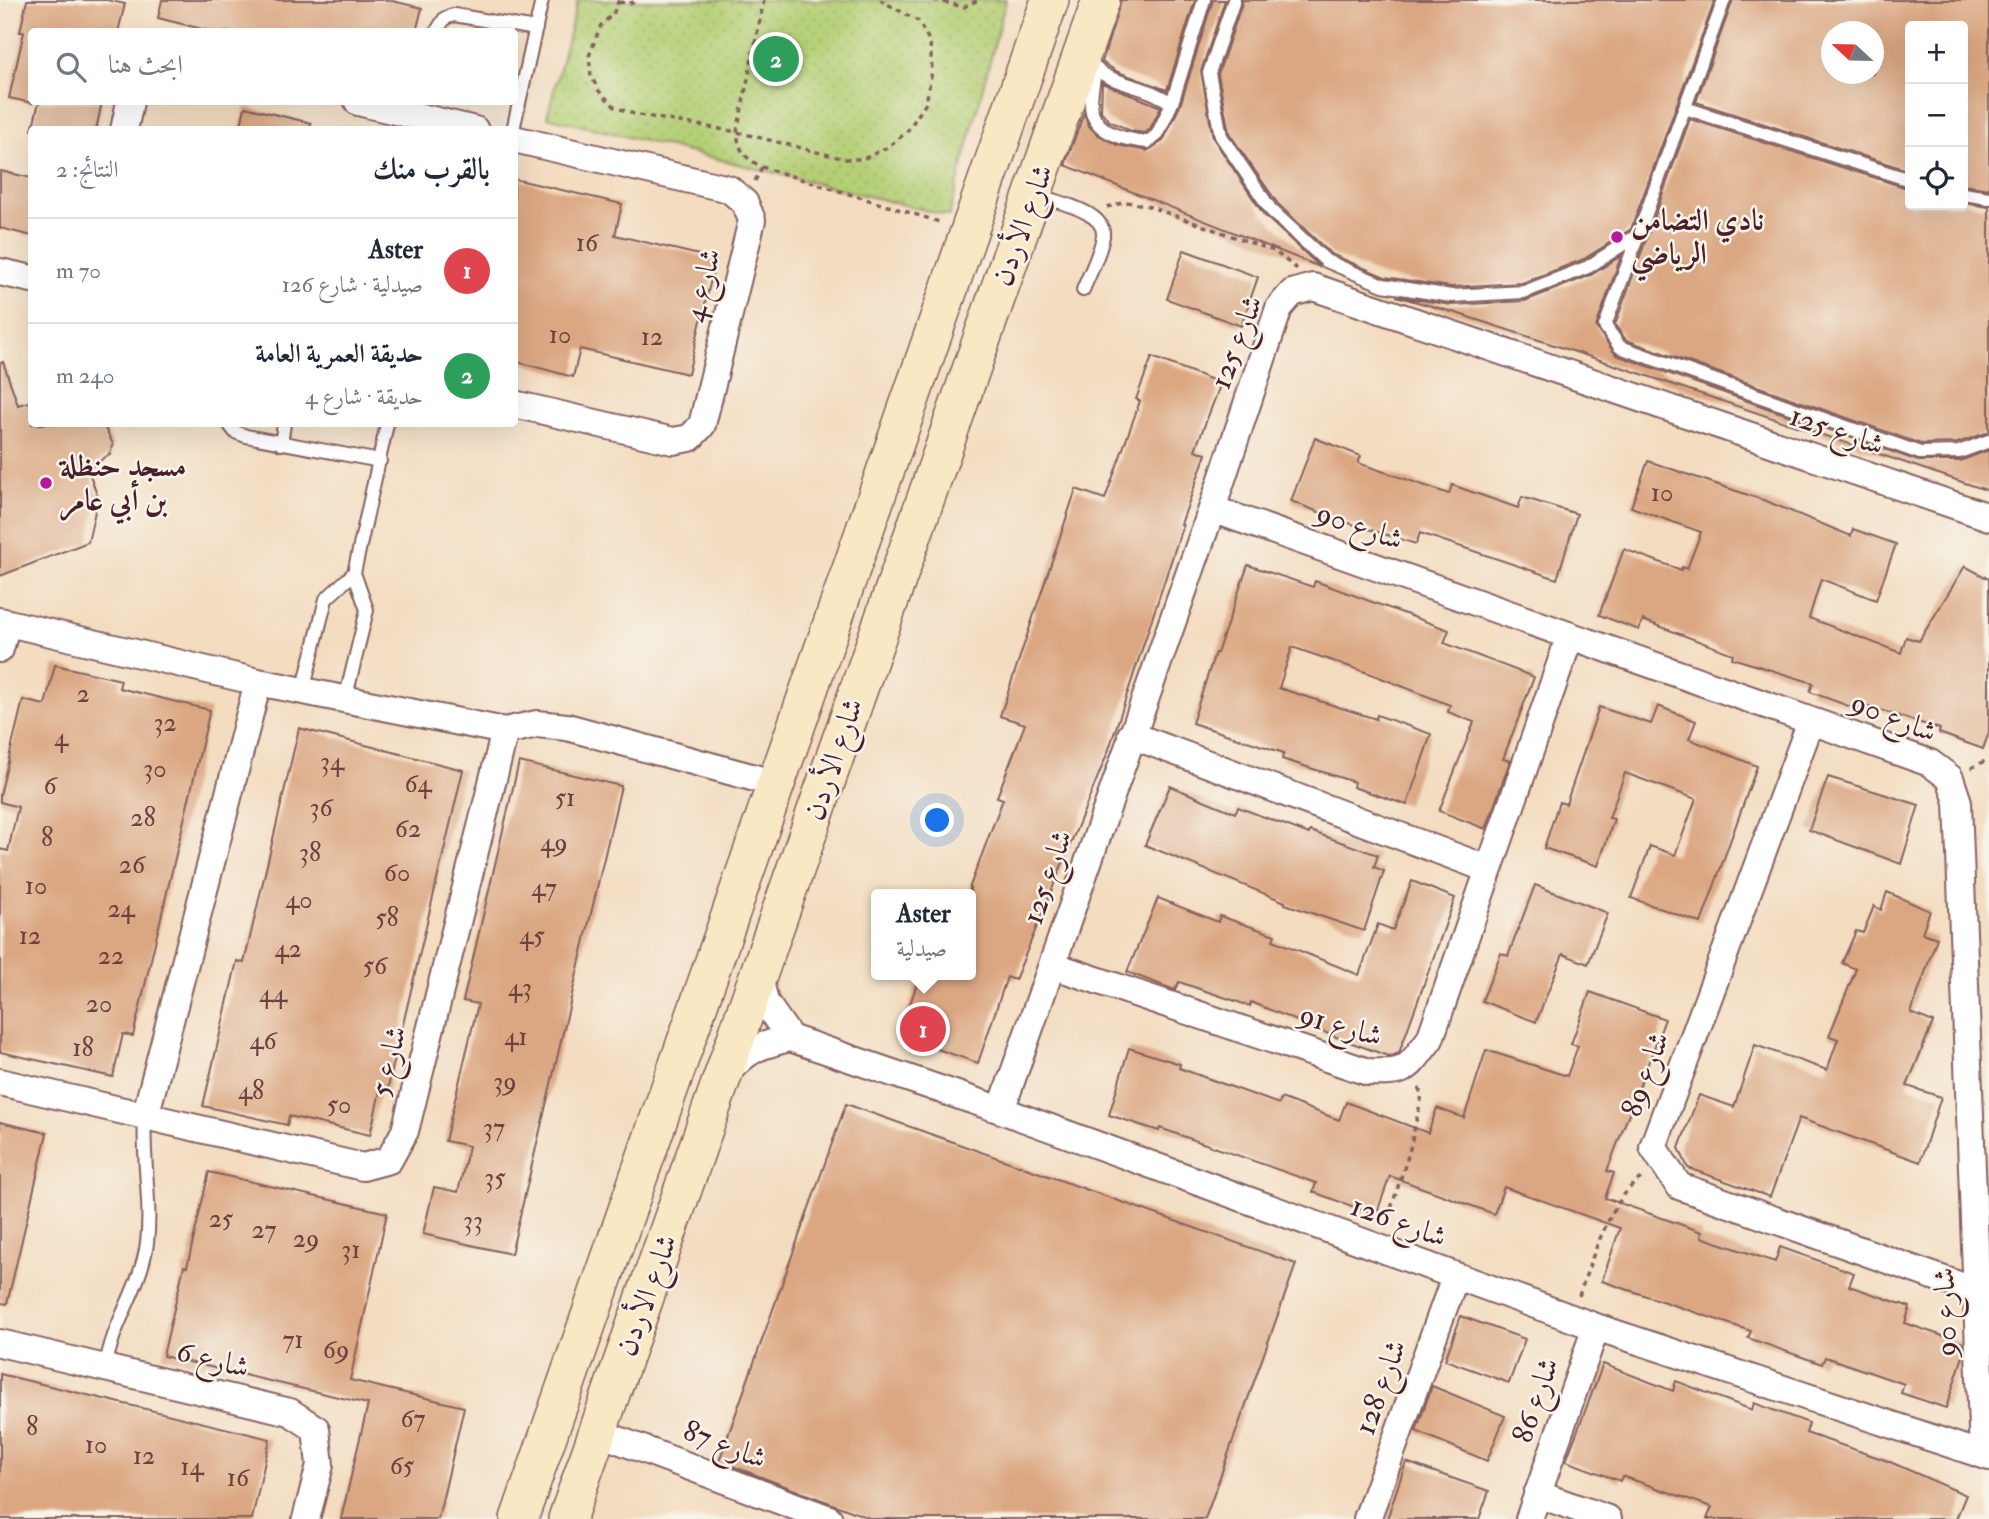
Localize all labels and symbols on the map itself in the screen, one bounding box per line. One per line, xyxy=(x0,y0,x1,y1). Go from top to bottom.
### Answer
north arrow xyxy=(1821,21,1884,84)
pin: 2 xyxy=(753,33,799,85)
street label: شارع الأردن xyxy=(981,158,1067,293)
place label: نادي التضامن الرياضي xyxy=(1631,202,1764,282)
house number: 16 xyxy=(576,227,600,259)
marker: نادي التضامن الرياضي xyxy=(1609,229,1625,245)
street label: شارع 4 xyxy=(676,244,735,327)
street label: شارع 125 xyxy=(1202,290,1277,396)
house number: 10 xyxy=(549,319,571,351)
house number: 12 xyxy=(641,321,663,353)
street label: شارع 125 xyxy=(1783,397,1889,469)
place label: مسجد حنظلة بن أبي عامر xyxy=(58,448,186,525)
marker: مسجد حنظلة بن أبي عامر xyxy=(38,475,54,491)
house number: 10 xyxy=(1651,477,1673,509)
street label: شارع 90 xyxy=(1308,494,1408,564)
house number: 2 xyxy=(76,678,90,710)
street label: شارع 90 xyxy=(1842,684,1942,756)
street label: شارع الأردن xyxy=(793,692,877,827)
house number: 32 xyxy=(153,707,177,739)
house number: 4 xyxy=(54,722,69,754)
house number: 34 xyxy=(320,746,345,778)
house number: 30 xyxy=(143,753,167,785)
house number: 64 xyxy=(404,768,433,800)
house number: 6 xyxy=(43,770,58,802)
house number: 51 xyxy=(555,782,575,814)
house number: 36 xyxy=(309,792,334,824)
house number: 28 xyxy=(130,802,156,834)
your location xyxy=(920,803,954,837)
house number: 62 xyxy=(395,813,421,845)
house number: 8 xyxy=(41,822,53,854)
street label: شارع 125 xyxy=(1014,825,1086,931)
house number: 49 xyxy=(540,827,568,859)
house number: 38 xyxy=(299,837,321,869)
house number: 26 xyxy=(119,849,147,881)
house number: 60 xyxy=(384,857,410,889)
house number: 10 xyxy=(25,870,47,902)
house number: 47 xyxy=(531,872,557,904)
house number: 40 xyxy=(285,884,313,916)
house number: 24 xyxy=(107,893,136,925)
house number: 58 xyxy=(375,902,399,934)
house number: 12 xyxy=(19,920,41,952)
house number: 45 xyxy=(519,920,545,952)
house number: 42 xyxy=(274,933,302,965)
house number: 22 xyxy=(98,940,124,972)
house number: 56 xyxy=(363,950,389,982)
house number: 43 xyxy=(508,972,532,1004)
house number: 44 xyxy=(259,978,288,1010)
house number: 20 xyxy=(86,988,112,1020)
street label: شارع 91 xyxy=(1292,996,1387,1061)
pin: 1 xyxy=(900,1003,946,1055)
house number: 41 xyxy=(504,1021,528,1053)
street label: شارع 5 xyxy=(362,1022,421,1102)
house number: 46 xyxy=(249,1025,278,1057)
street label: شارع 89 xyxy=(1613,1027,1684,1124)
house number: 18 xyxy=(72,1032,94,1064)
house number: 39 xyxy=(493,1066,517,1098)
house number: 48 xyxy=(238,1075,264,1107)
house number: 50 xyxy=(327,1089,351,1121)
house number: 37 xyxy=(483,1112,505,1144)
house number: 35 xyxy=(484,1162,506,1194)
street label: شارع 126 xyxy=(1344,1187,1452,1261)
house number: 25 xyxy=(209,1203,234,1235)
house number: 33 xyxy=(463,1205,483,1237)
house number: 27 xyxy=(251,1214,277,1246)
house number: 29 xyxy=(293,1223,319,1255)
street label: شارع الأردن xyxy=(605,1228,691,1363)
house number: 31 xyxy=(341,1234,361,1266)
street label: شارع 90 xyxy=(1925,1267,1972,1359)
house number: 71 xyxy=(282,1324,304,1356)
street label: شارع 6 xyxy=(171,1333,253,1392)
house number: 69 xyxy=(323,1334,349,1366)
street label: شارع 128 xyxy=(1346,1335,1420,1442)
street label: شارع 86 xyxy=(1504,1353,1573,1450)
house number: 67 xyxy=(400,1403,426,1435)
house number: 8 xyxy=(26,1411,38,1443)
street label: شارع 87 xyxy=(676,1412,772,1483)
house number: 10 xyxy=(85,1429,107,1461)
house number: 12 xyxy=(133,1440,155,1472)
house number: 65 xyxy=(390,1450,415,1482)
house number: 14 xyxy=(180,1451,205,1483)
house number: 16 xyxy=(227,1462,251,1494)

